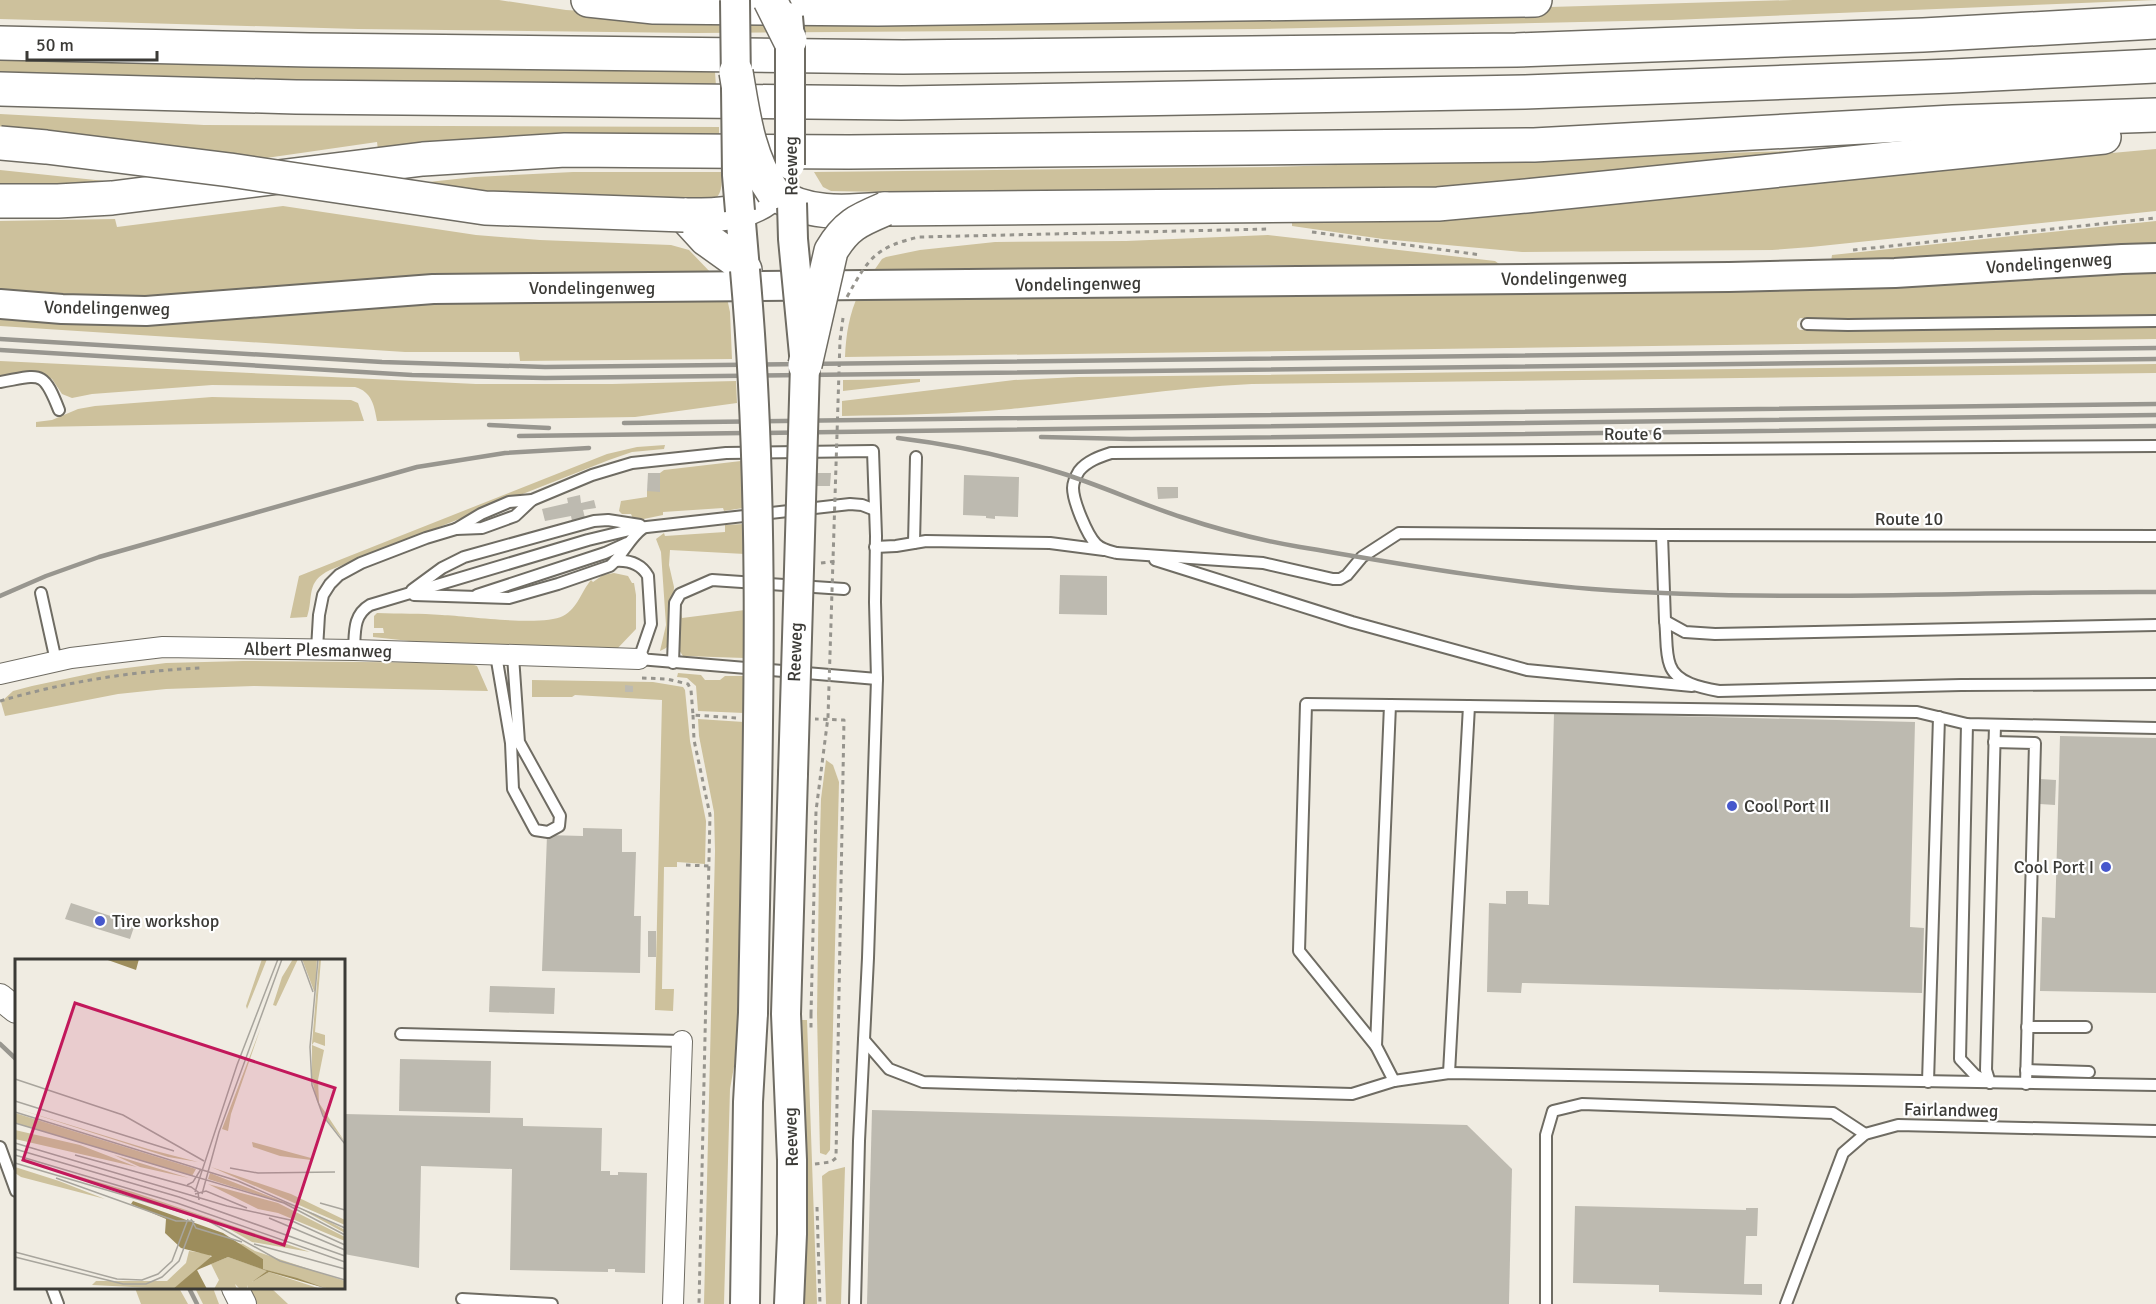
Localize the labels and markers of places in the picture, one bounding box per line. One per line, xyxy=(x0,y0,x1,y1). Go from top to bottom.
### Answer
place label: Cool Port II xyxy=(1744,795,1830,817)
marker: Cool Port II xyxy=(1725,799,1739,813)
place label: Cool Port I xyxy=(2014,856,2094,878)
marker: Cool Port I xyxy=(2099,860,2113,874)
place label: Tire workshop xyxy=(112,910,219,932)
marker: Tire workshop xyxy=(93,914,107,928)

